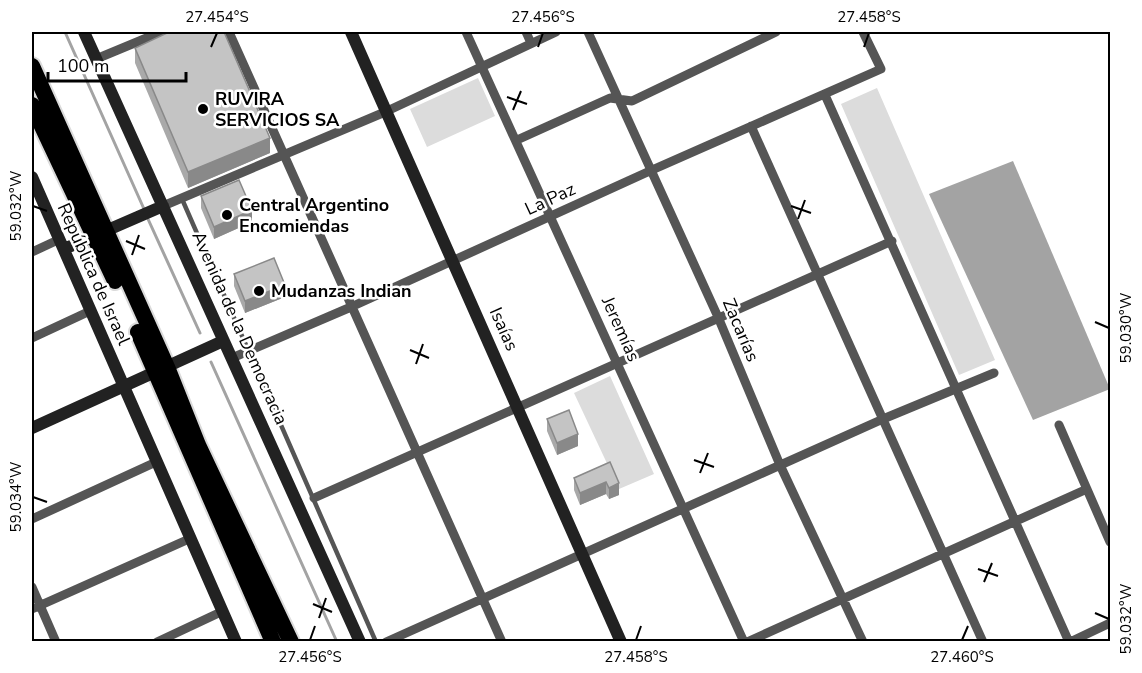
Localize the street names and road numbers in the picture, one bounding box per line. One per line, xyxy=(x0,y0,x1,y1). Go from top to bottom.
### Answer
street label: La Paz xyxy=(521,177,579,221)
street label: República de Israel xyxy=(52,199,136,349)
street label: Avenida de la Democracia xyxy=(186,228,294,428)
street label: Jeremías xyxy=(596,292,646,365)
street label: Zacarías xyxy=(717,295,765,365)
street label: Isaías xyxy=(484,303,524,355)

